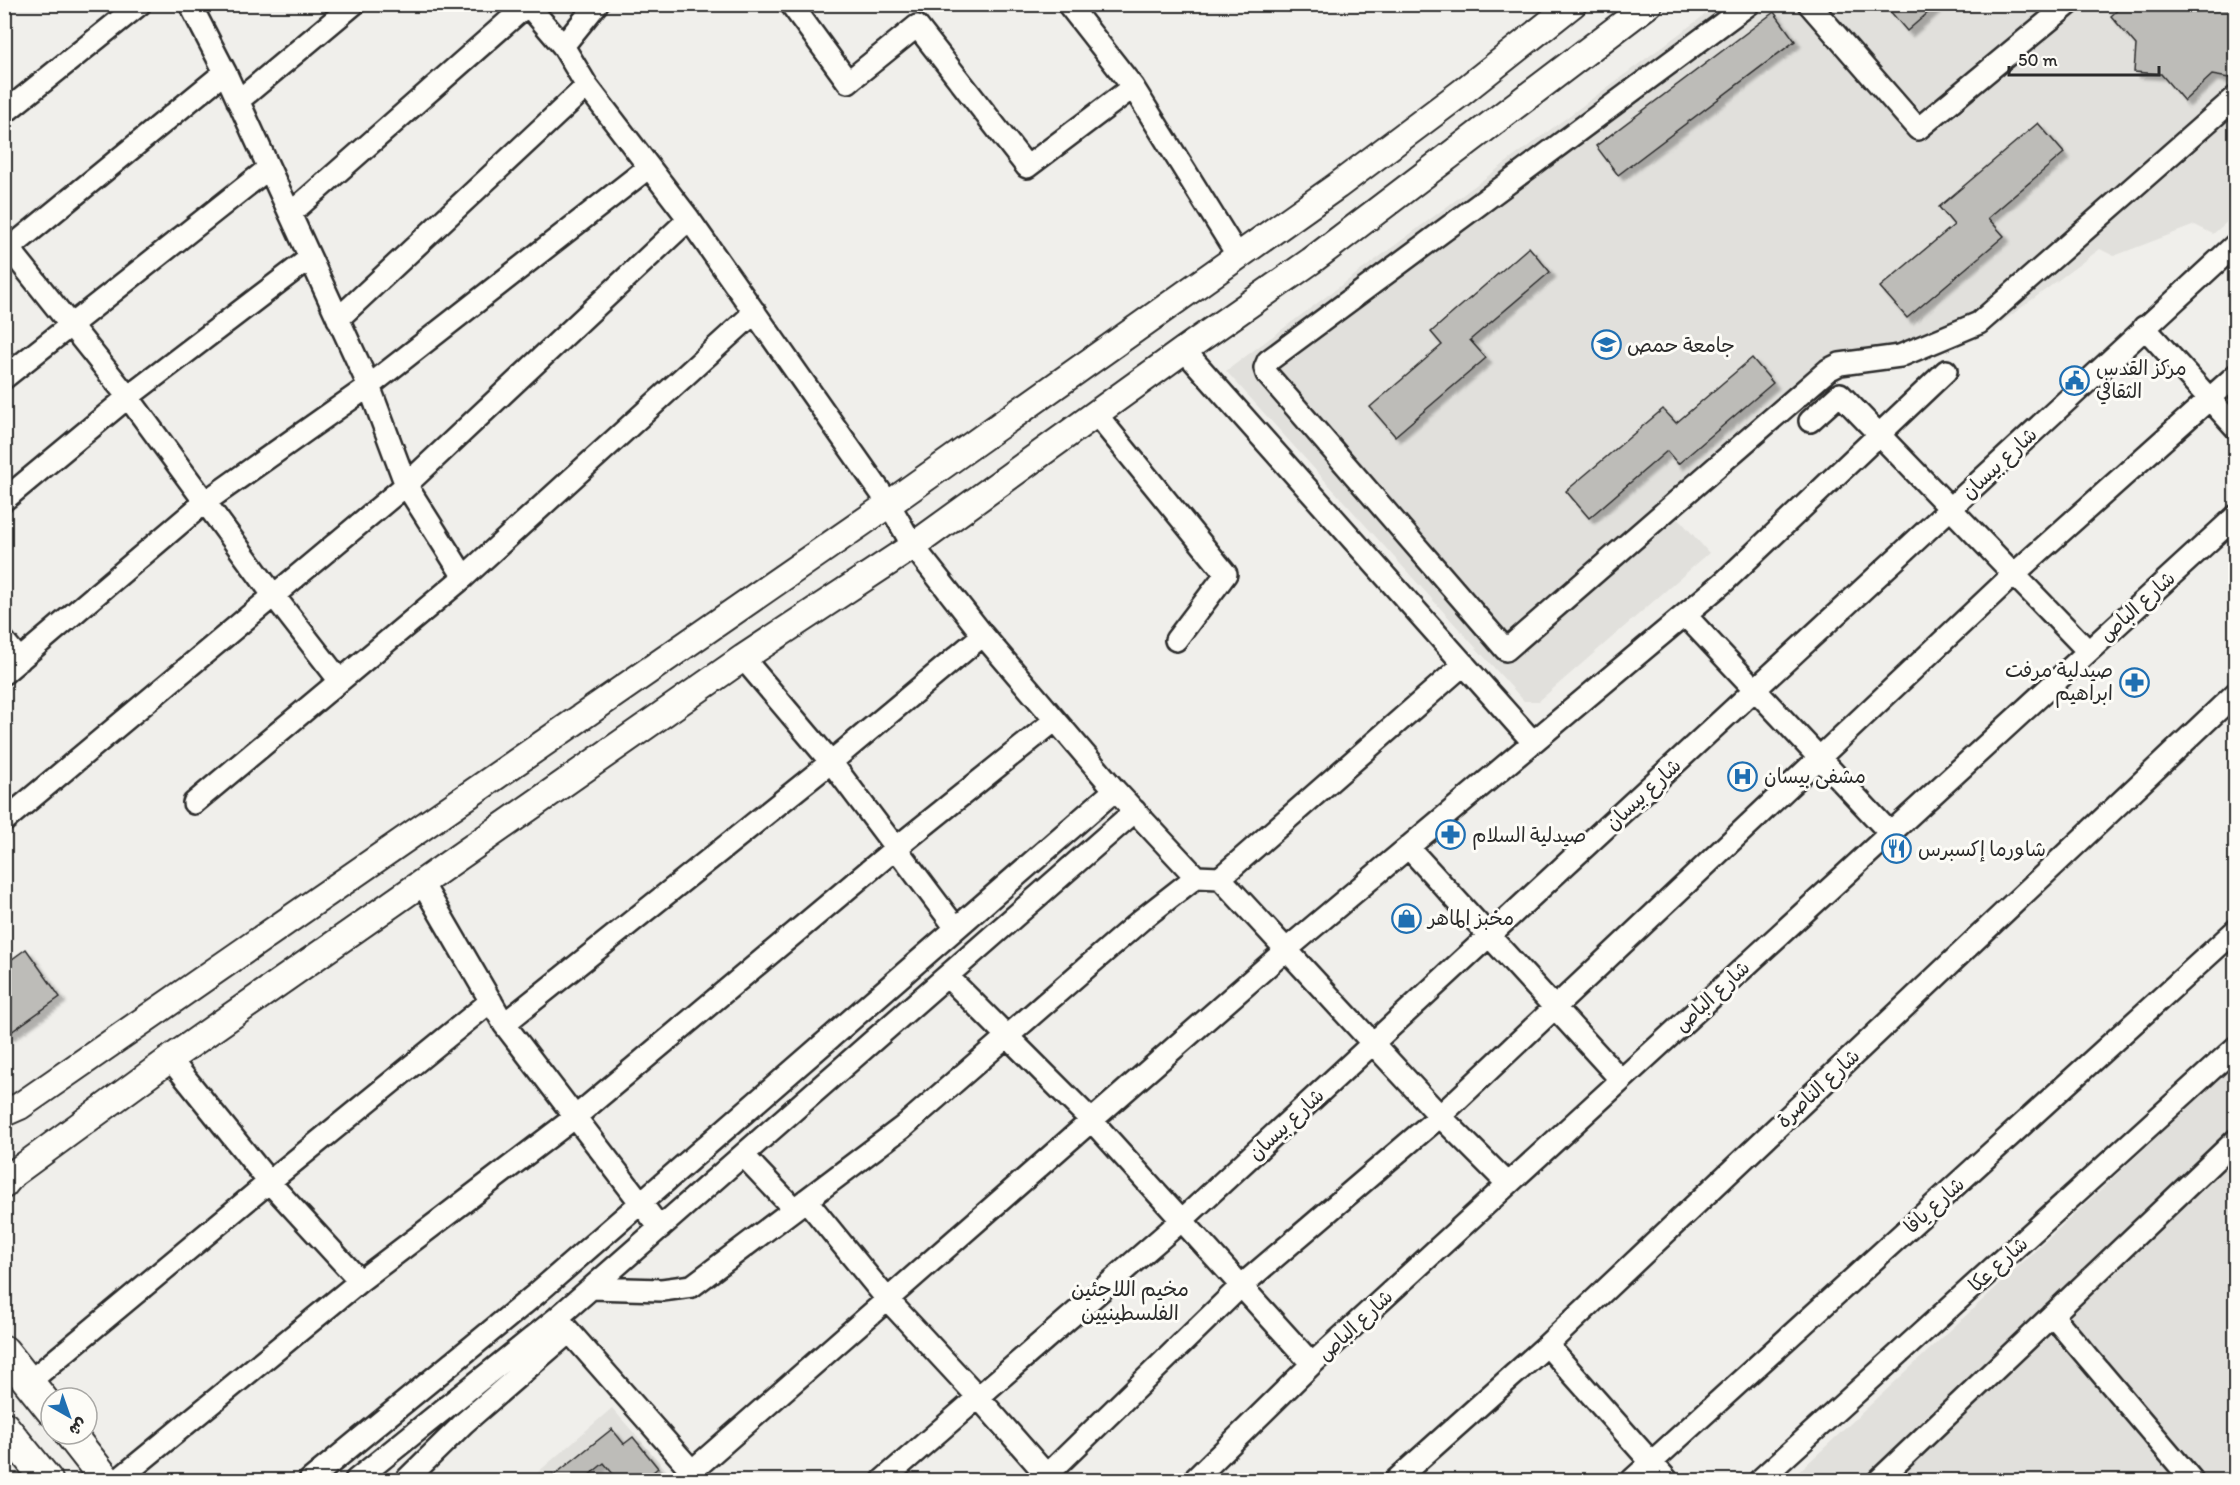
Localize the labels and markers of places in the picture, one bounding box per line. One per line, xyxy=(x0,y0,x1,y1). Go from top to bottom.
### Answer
school or university icon: جامعة حمص xyxy=(1590,329,1622,361)
place label: جامعة حمص xyxy=(1627,333,1735,357)
place label: مركز القدس الثقافي xyxy=(2096,356,2187,405)
public building icon: مركز القدس الثقافي xyxy=(2059,364,2091,396)
place label: صيدلية مرفت ابراهيم xyxy=(2005,658,2113,708)
pharmacy icon: صيدلية مرفت ابراهيم xyxy=(2118,666,2150,698)
hospital icon: مشفى بيسان xyxy=(1727,760,1759,792)
place label: مشفى بيسان xyxy=(1764,764,1866,789)
pharmacy icon: صيدلية السلام xyxy=(1435,819,1467,851)
place label: صيدلية السلام xyxy=(1472,823,1586,850)
restaurant icon: شاورما إكسبرس xyxy=(1881,833,1913,865)
place label: شاورما إكسبرس xyxy=(1918,837,2046,862)
shop icon: مخبز الماهر xyxy=(1391,902,1423,934)
place label: مخبز الماهر xyxy=(1426,906,1514,930)

